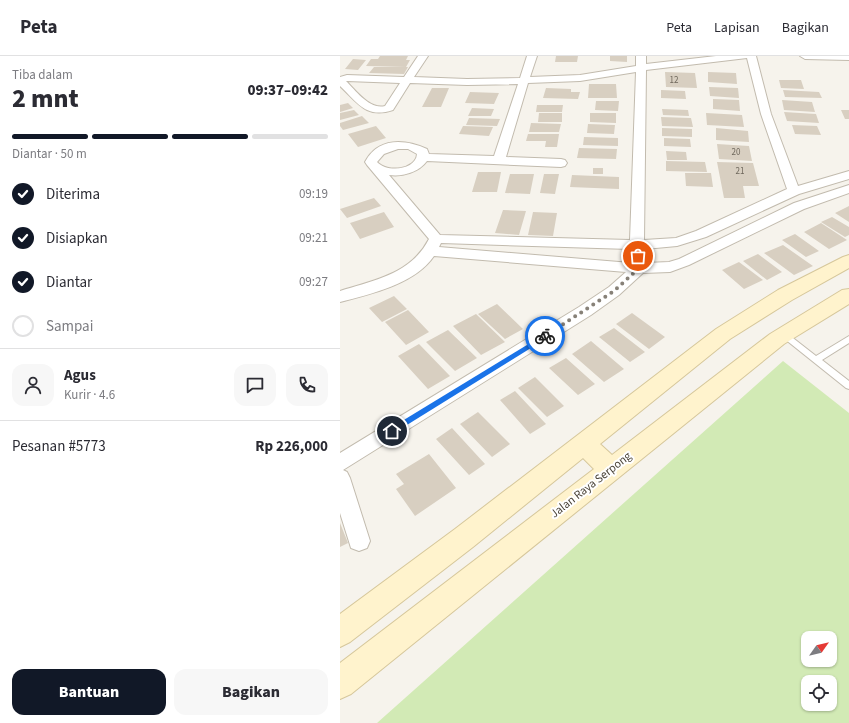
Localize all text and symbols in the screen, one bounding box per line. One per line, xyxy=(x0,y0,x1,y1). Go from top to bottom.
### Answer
text: Peta xyxy=(20,14,57,41)
text: Peta xyxy=(666,18,692,38)
text: Lapisan xyxy=(714,18,760,38)
text: Bagikan xyxy=(782,18,829,38)
text: Tiba dalam xyxy=(12,66,73,84)
house number: 12 xyxy=(670,74,679,87)
text: 2 mnt xyxy=(12,80,79,117)
text: 09:37–09:42 xyxy=(247,80,328,101)
text: Diantar · 50 m xyxy=(12,145,87,163)
house number: 20 xyxy=(732,146,741,159)
house number: 21 xyxy=(736,165,744,178)
icon: check xyxy=(12,183,34,205)
text: Diterima xyxy=(46,184,100,205)
text: 09:19 xyxy=(299,185,328,203)
icon: check xyxy=(12,227,34,249)
text: Disiapkan xyxy=(46,228,108,249)
text: 09:21 xyxy=(299,229,328,247)
pin xyxy=(621,239,655,273)
icon: bag xyxy=(627,245,649,267)
icon: check xyxy=(12,271,34,293)
text: Diantar xyxy=(46,272,92,293)
text: 09:27 xyxy=(299,273,328,291)
text: Sampai xyxy=(46,316,93,337)
courier xyxy=(525,316,565,356)
icon: bike xyxy=(534,325,556,347)
button: person xyxy=(12,364,54,406)
button: chat xyxy=(234,364,276,406)
button: phone xyxy=(286,364,328,406)
text: Agus xyxy=(64,365,96,386)
text: Kurir · 4.6 xyxy=(64,386,115,404)
pin xyxy=(375,414,409,448)
icon: home xyxy=(381,420,403,442)
text: Pesanan #5773 xyxy=(12,436,106,457)
text: Rp 226,000 xyxy=(255,436,328,457)
street label: Jalan Raya Serpong xyxy=(547,448,635,522)
north arrow xyxy=(801,631,837,667)
map controls xyxy=(801,631,837,711)
button: Bantuan xyxy=(12,669,166,715)
button: Bagikan xyxy=(174,669,328,715)
button: locate xyxy=(801,675,837,711)

